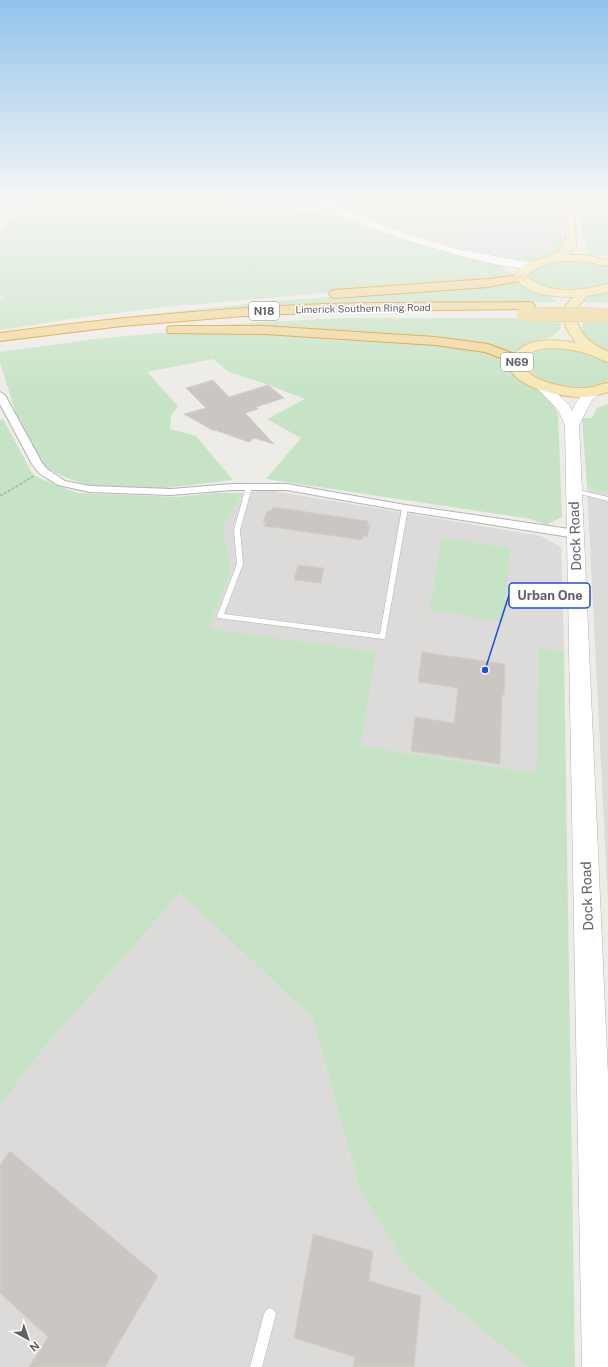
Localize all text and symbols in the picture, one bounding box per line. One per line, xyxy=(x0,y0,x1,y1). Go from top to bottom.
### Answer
street label: Limerick Southern Ring Road xyxy=(295,301,431,315)
road number: N18 xyxy=(249,302,279,320)
road number: N69 xyxy=(501,353,533,371)
street label: Dock Road xyxy=(566,501,584,571)
callout: Urban One xyxy=(509,583,590,608)
text: Urban One xyxy=(517,588,583,603)
street label: Dock Road xyxy=(578,861,596,931)
north arrow xyxy=(8,1319,48,1359)
text: N xyxy=(27,1339,42,1354)

